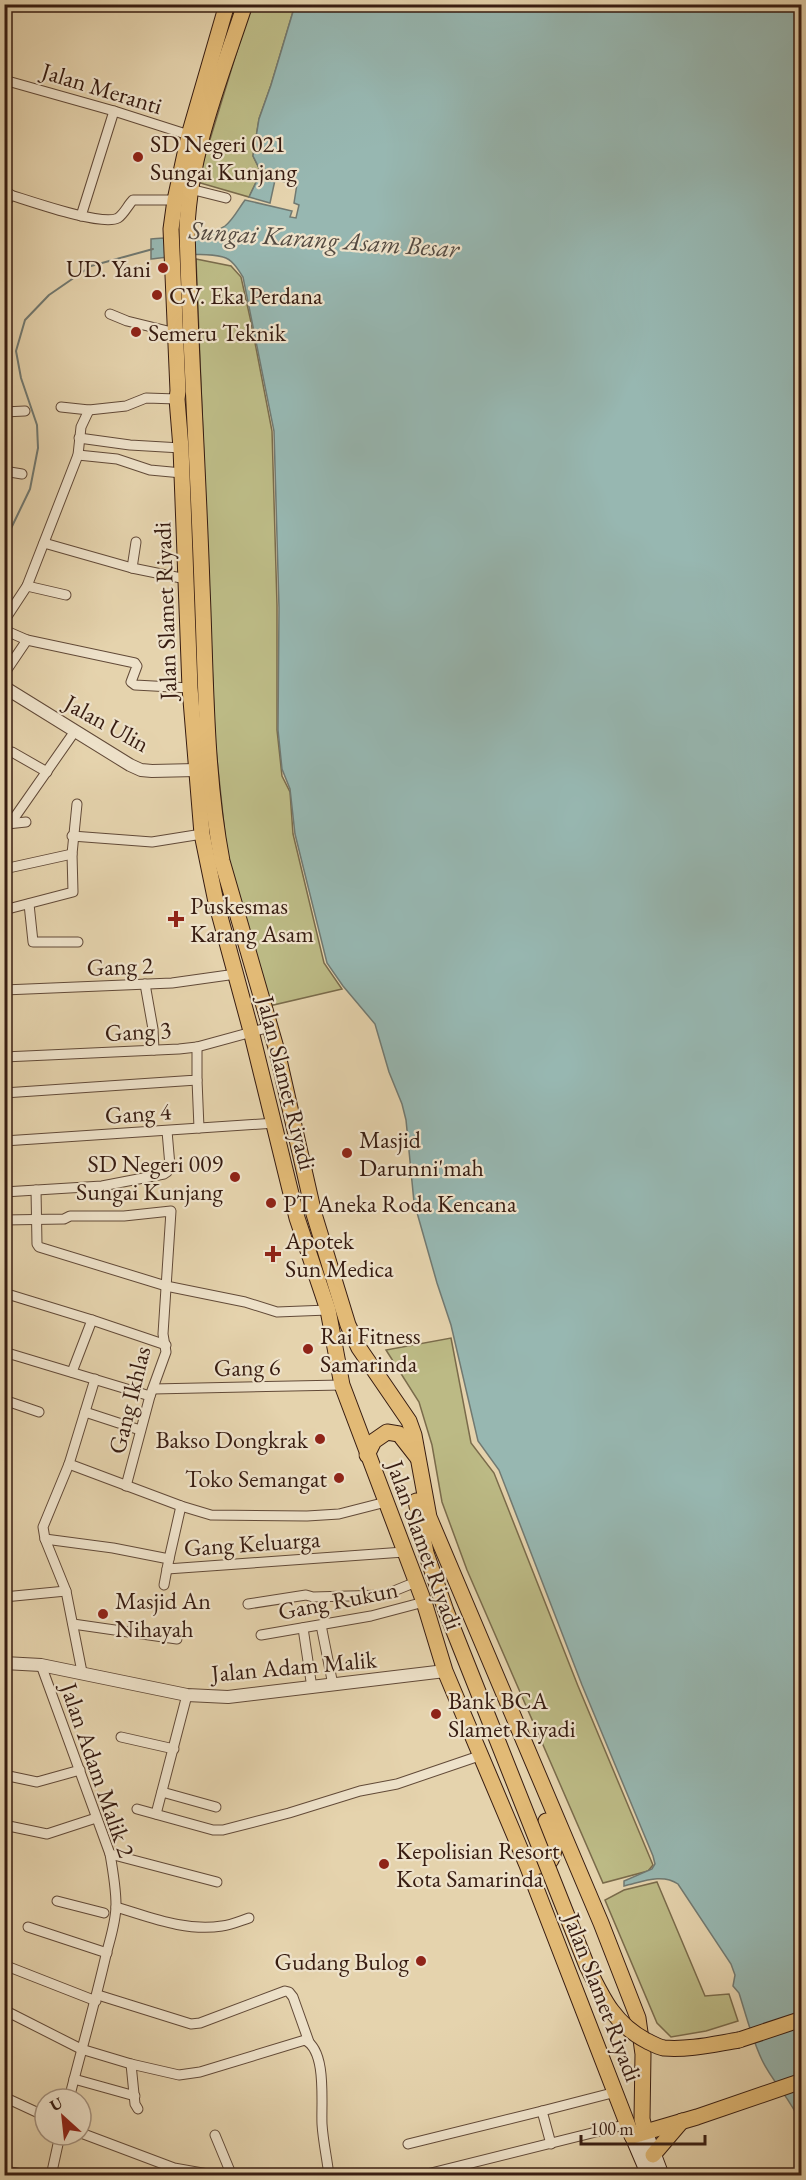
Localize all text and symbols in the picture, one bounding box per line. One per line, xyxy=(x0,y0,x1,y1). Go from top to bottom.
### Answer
street label: Jalan Meranti xyxy=(36,54,166,121)
place label: SD Negeri 021 Sungai Kunjang xyxy=(150,128,298,187)
marker: SD Negeri 021 Sungai Kunjang xyxy=(131,150,145,164)
water label: Sungai Karang Asam Besar xyxy=(187,213,461,265)
place label: UD. Yani xyxy=(66,253,151,284)
marker: UD. Yani xyxy=(156,261,170,275)
place label: CV. Eka Perdana xyxy=(169,280,323,311)
marker: CV. Eka Perdana xyxy=(150,288,164,302)
place label: Semeru Teknik xyxy=(148,317,287,348)
marker: Semeru Teknik xyxy=(129,325,143,339)
street label: Jalan Slamet Riyadi xyxy=(146,521,184,703)
street label: Jalan Ulin xyxy=(57,686,155,759)
place label: Puskesmas Karang Asam xyxy=(190,890,314,949)
marker: Puskesmas Karang Asam xyxy=(167,910,185,928)
street label: Gang 2 xyxy=(86,949,154,983)
street label: Jalan Slamet Riyadi xyxy=(250,991,324,1173)
street label: Gang 3 xyxy=(104,1014,172,1048)
street label: Gang 4 xyxy=(104,1095,173,1131)
place label: Masjid Darunni'mah xyxy=(359,1124,484,1183)
marker: Masjid Darunni'mah xyxy=(340,1146,354,1160)
place label: SD Negeri 009 Sungai Kunjang xyxy=(76,1148,224,1207)
marker: SD Negeri 009 Sungai Kunjang xyxy=(228,1170,242,1184)
place label: PT Aneka Roda Kencana xyxy=(283,1188,517,1219)
marker: PT Aneka Roda Kencana xyxy=(264,1196,278,1210)
place label: Apotek Sun Medica xyxy=(284,1225,394,1284)
marker: Apotek Sun Medica xyxy=(266,1247,280,1261)
place label: Rai Fitness Samarinda xyxy=(320,1320,421,1379)
marker: Rai Fitness Samarinda xyxy=(301,1342,315,1356)
street label: Gang Ikhlas xyxy=(101,1343,157,1457)
street label: Gang 6 xyxy=(213,1351,281,1383)
place label: Bakso Dongkrak xyxy=(155,1424,309,1455)
marker: Bakso Dongkrak xyxy=(313,1432,327,1446)
street label: Jalan Slamet Riyadi xyxy=(379,1454,470,1634)
place label: Toko Semangat xyxy=(185,1463,327,1494)
marker: Toko Semangat xyxy=(332,1471,346,1485)
street label: Gang Keluarga xyxy=(183,1523,322,1563)
street label: Gang Rukun xyxy=(275,1573,401,1627)
place label: Masjid An Nihayah xyxy=(115,1585,211,1644)
marker: Masjid An Nihayah xyxy=(96,1607,110,1621)
street label: Jalan Adam Malik xyxy=(208,1643,379,1689)
street label: Jalan Adam Malik 2 xyxy=(53,1677,142,1862)
place label: Bank BCA Slamet Riyadi xyxy=(448,1685,576,1744)
marker: Bank BCA Slamet Riyadi xyxy=(429,1707,443,1721)
place label: Kepolisian Resort Kota Samarinda xyxy=(396,1835,560,1894)
marker: Kepolisian Resort Kota Samarinda xyxy=(377,1857,391,1871)
street label: Jalan Slamet Riyadi xyxy=(556,1906,649,2086)
place label: Gudang Bulog xyxy=(274,1946,410,1977)
marker: Gudang Bulog xyxy=(414,1954,428,1968)
north arrow xyxy=(33,2087,93,2147)
text: U xyxy=(46,2092,67,2116)
scale bar xyxy=(581,2108,706,2146)
text: 100 m xyxy=(590,2117,634,2140)

